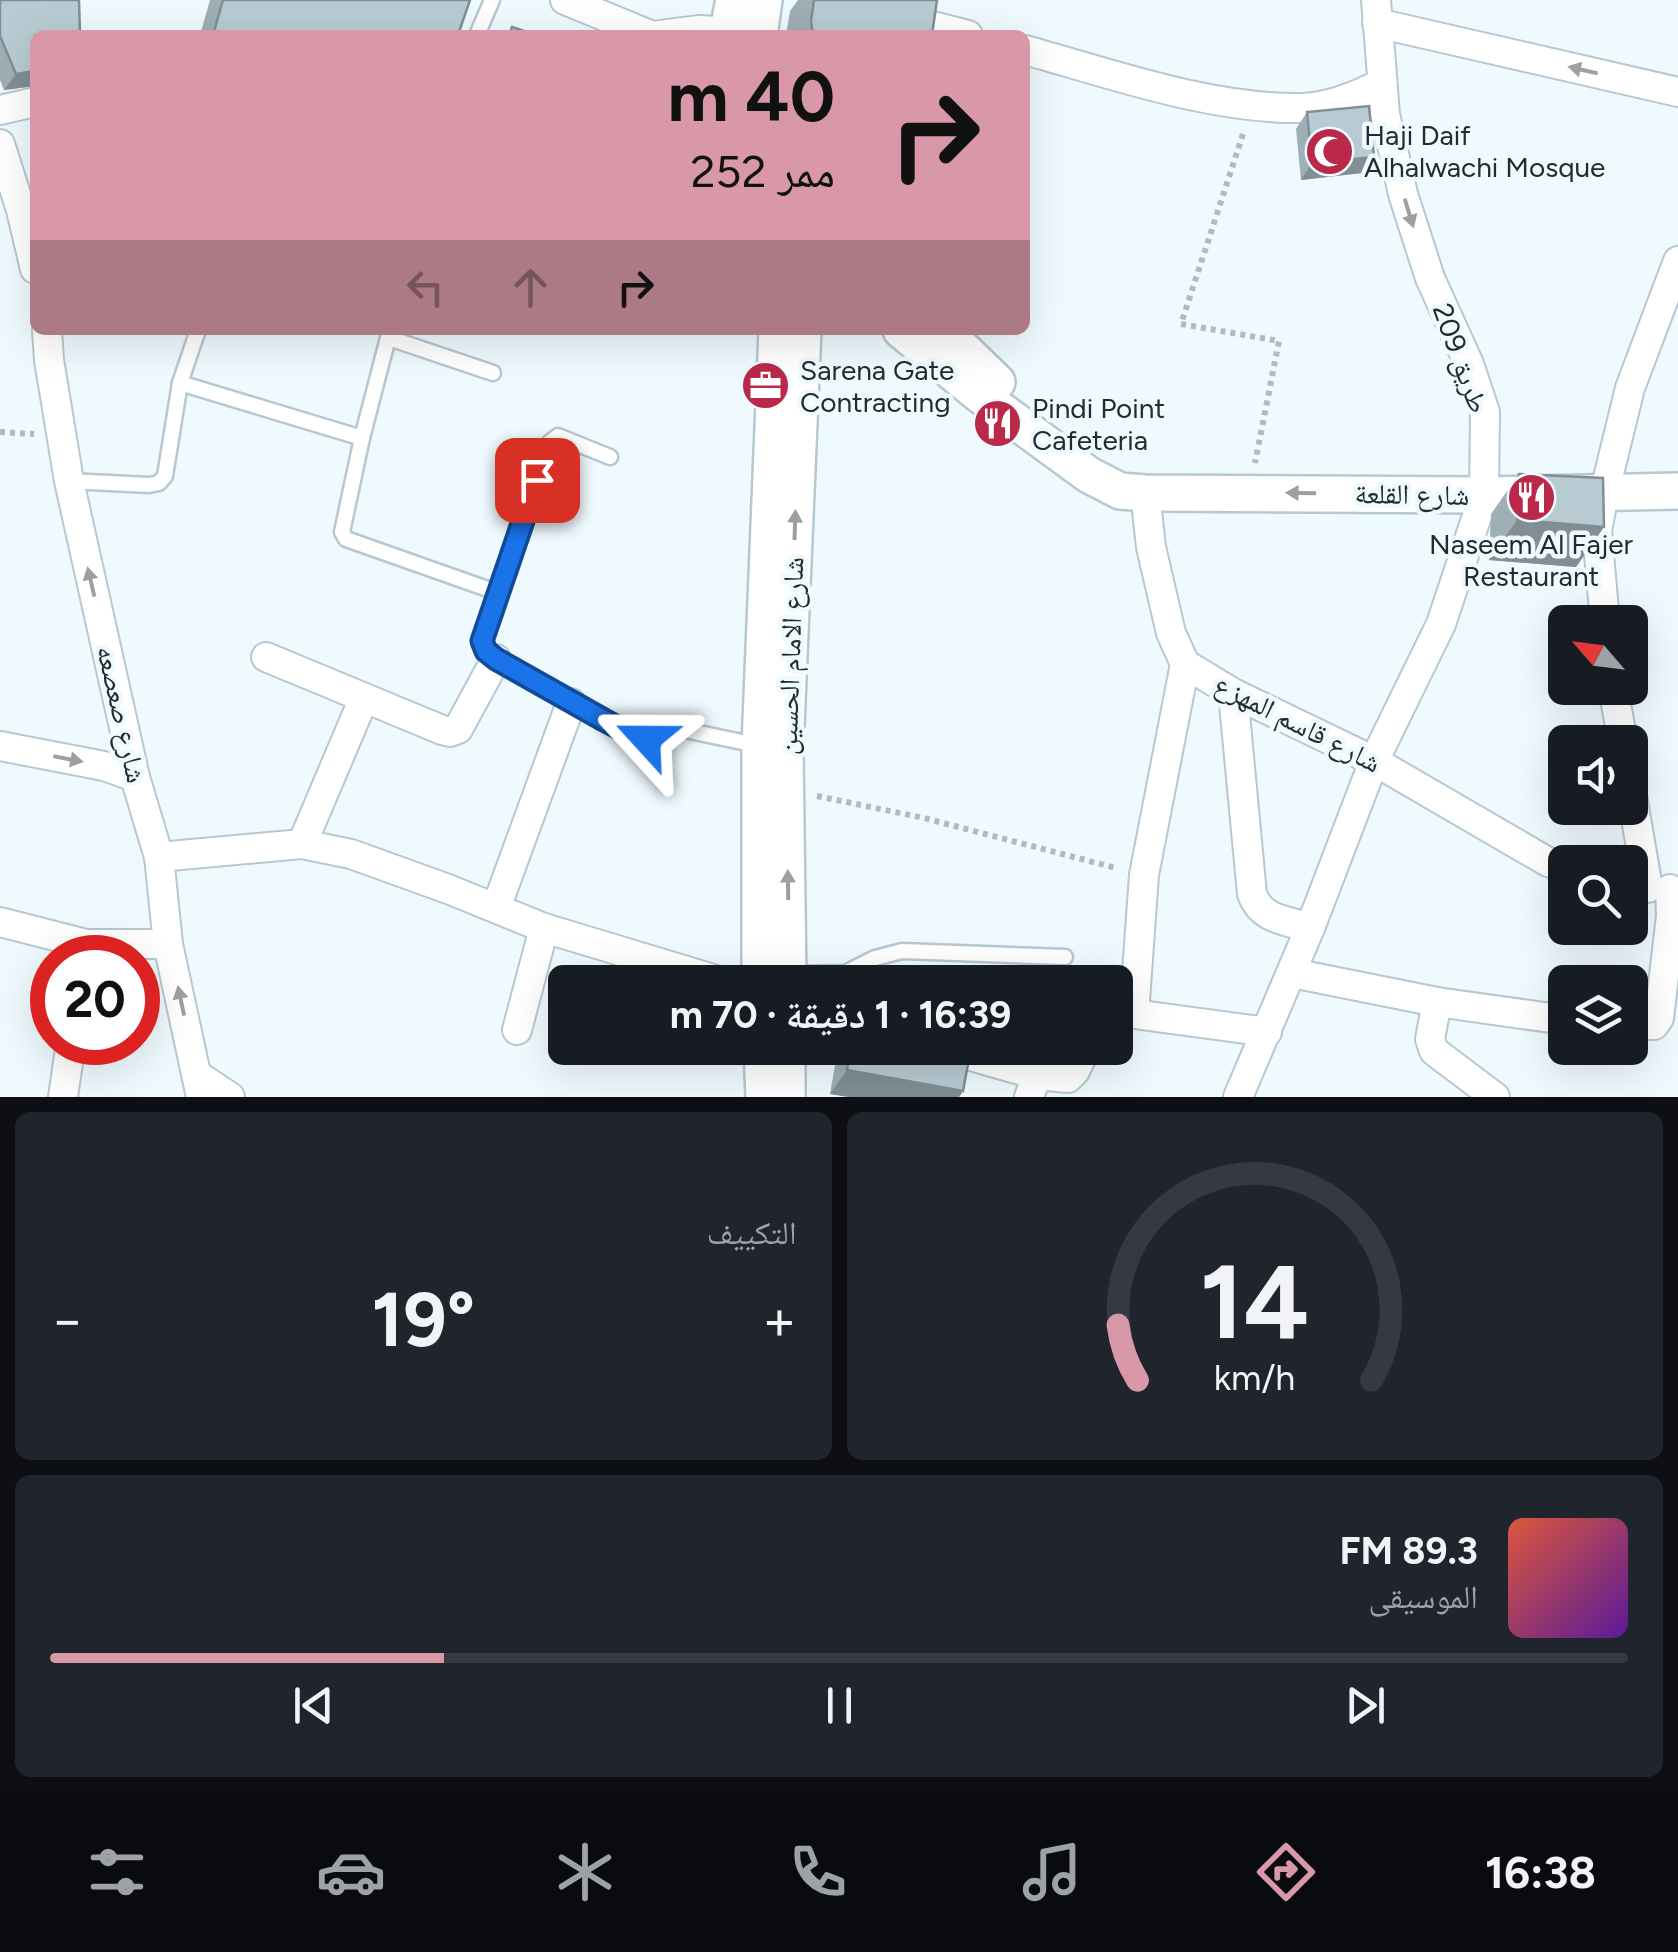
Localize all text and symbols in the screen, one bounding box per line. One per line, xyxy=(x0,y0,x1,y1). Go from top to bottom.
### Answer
text: 40 m xyxy=(668,54,835,139)
one-way arrow xyxy=(1567,62,1598,77)
icon: right xyxy=(870,70,1000,200)
place label: Haji Daif Alhalwachi Mosque xyxy=(1364,118,1605,184)
mosque icon: Haji Daif Alhalwachi Mosque xyxy=(1303,125,1355,177)
text: ممر 252 xyxy=(690,144,835,198)
one-way arrow xyxy=(1402,198,1417,228)
icon: left xyxy=(398,260,453,315)
icon: ahead xyxy=(503,260,558,315)
icon: right xyxy=(608,260,663,315)
street label: طريق 209 xyxy=(1425,299,1496,418)
place label: Sarena Gate Contracting xyxy=(800,353,954,419)
office icon: Sarena Gate Contracting xyxy=(739,360,791,412)
place label: Pindi Point Cafeteria xyxy=(1032,391,1165,457)
restaurant icon: Pindi Point Cafeteria xyxy=(971,398,1023,450)
pin xyxy=(495,438,580,523)
icon: arrive xyxy=(510,453,565,508)
restaurant icon: Naseem Al Fajer Restaurant xyxy=(1505,471,1557,523)
street label: شارع القلعة xyxy=(1354,476,1470,513)
one-way arrow xyxy=(1284,485,1316,501)
one-way arrow xyxy=(787,509,803,541)
place label: Naseem Al Fajer Restaurant xyxy=(1429,527,1634,593)
street label: شارع الامام الحسين xyxy=(770,556,812,756)
one-way arrow xyxy=(83,566,98,597)
north arrow xyxy=(1548,605,1648,705)
map controls xyxy=(1548,605,1648,1065)
street label: شارع صعصعه xyxy=(89,642,154,786)
street label: شارع قاسم المهزع xyxy=(1208,667,1387,781)
position arrow xyxy=(594,687,698,791)
button: sound xyxy=(1548,725,1648,825)
one-way arrow xyxy=(53,752,84,768)
button: search xyxy=(1548,845,1648,945)
one-way arrow xyxy=(780,869,796,901)
speed limit sign: 20 xyxy=(30,935,160,1065)
button: layers xyxy=(1548,965,1648,1065)
one-way arrow xyxy=(173,986,189,1017)
text: 16:39 · 1 دقيقة · 70 m xyxy=(670,992,1011,1038)
text: التكييف xyxy=(707,1214,797,1252)
text: 14 xyxy=(1200,1239,1310,1364)
text: 19° xyxy=(371,1275,475,1365)
text: − xyxy=(50,1287,84,1353)
text: + xyxy=(762,1287,796,1353)
text: km/h xyxy=(1214,1356,1296,1399)
text: 89.3 FM xyxy=(1339,1528,1478,1574)
text: الموسيقى xyxy=(1368,1578,1478,1616)
icon: previous xyxy=(286,1678,341,1733)
icon: pause xyxy=(812,1678,867,1733)
icon: next xyxy=(1338,1678,1393,1733)
icon: filters xyxy=(82,1837,152,1907)
icon: car xyxy=(316,1837,386,1907)
icon: climate xyxy=(550,1837,620,1907)
icon: phone xyxy=(783,1837,853,1907)
icon: music xyxy=(1017,1837,1087,1907)
icon: directions xyxy=(1251,1837,1321,1907)
text: 16:38 xyxy=(1485,1845,1596,1899)

